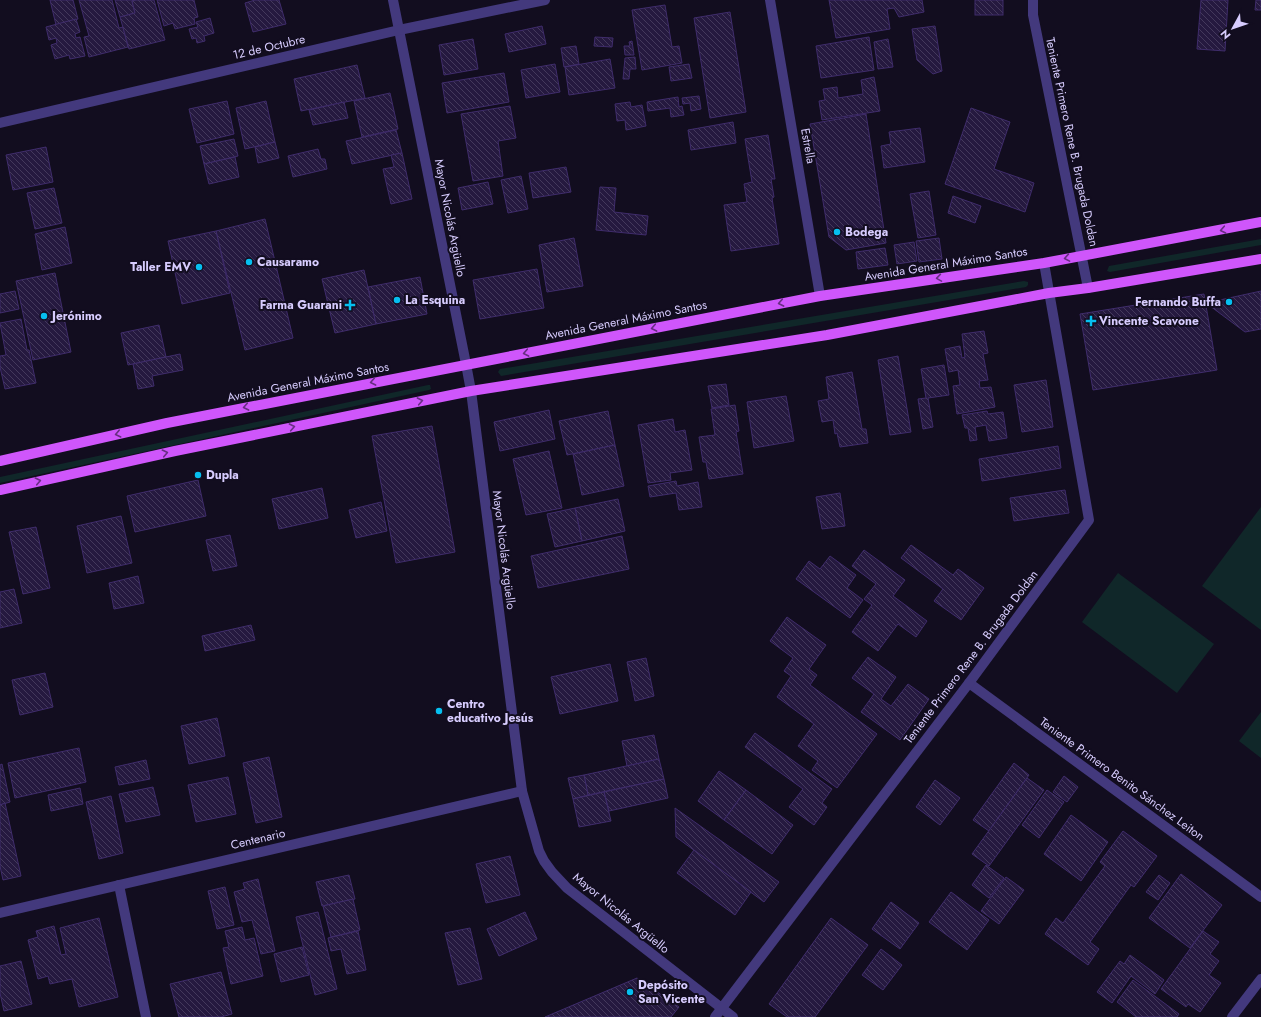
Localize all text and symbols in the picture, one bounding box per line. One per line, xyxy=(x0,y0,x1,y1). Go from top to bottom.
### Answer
north arrow xyxy=(1213,8,1253,48)
text: N xyxy=(1216,26,1234,43)
street label: 12 de Octubre xyxy=(231,30,307,64)
street label: Teniente Primero Rene B. Brugada Doldan xyxy=(1041,36,1103,248)
street label: Estrella xyxy=(796,127,820,165)
street label: Mayor Nicolás Argüello xyxy=(430,157,470,279)
place label: Bodega xyxy=(845,223,888,241)
one-way arrow xyxy=(1220,225,1226,233)
marker: Bodega xyxy=(832,227,842,237)
street label: Avenida General Máximo Santos xyxy=(863,242,1029,286)
place label: Causaramo xyxy=(257,253,319,271)
one-way arrow xyxy=(1064,254,1070,262)
marker: Causaramo xyxy=(244,257,254,267)
place label: Taller EMV xyxy=(130,258,191,276)
marker: Taller EMV xyxy=(194,262,204,272)
one-way arrow xyxy=(936,273,942,282)
place label: La Esquina xyxy=(405,291,465,309)
place label: Fernando Buffa xyxy=(1135,293,1221,311)
marker: La Esquina xyxy=(392,295,402,305)
street label: Avenida General Máximo Santos xyxy=(544,295,709,345)
place label: Farma Guarani xyxy=(260,296,342,314)
marker: Fernando Buffa xyxy=(1224,297,1234,307)
one-way arrow xyxy=(778,299,785,307)
marker: Farma Guarani xyxy=(345,300,355,310)
place label: Jerónimo xyxy=(50,307,102,325)
marker: Jerónimo xyxy=(39,311,49,321)
place label: Vincente Scavone xyxy=(1098,312,1199,330)
marker: Vincente Scavone xyxy=(1086,316,1096,326)
one-way arrow xyxy=(651,323,657,332)
one-way arrow xyxy=(523,348,529,356)
street label: Avenida General Máximo Santos xyxy=(226,357,391,407)
one-way arrow xyxy=(370,378,376,386)
one-way arrow xyxy=(417,398,423,406)
one-way arrow xyxy=(242,403,249,411)
one-way arrow xyxy=(289,424,296,432)
one-way arrow xyxy=(115,429,122,437)
one-way arrow xyxy=(162,450,168,458)
place label: Dupla xyxy=(206,466,239,484)
marker: Dupla xyxy=(193,470,203,480)
one-way arrow xyxy=(35,478,41,486)
street label: Mayor Nicolás Argüello xyxy=(488,489,520,611)
street label: Teniente Primero Rene B. Brugada Doldan xyxy=(900,566,1042,748)
place label: Centro educativo Jesús xyxy=(447,695,534,727)
marker: Centro educativo Jesús xyxy=(434,706,444,716)
street label: Teniente Primero Benito Sánchez Leiton xyxy=(1036,713,1208,845)
street label: Centenario xyxy=(229,824,288,854)
street label: Mayor Nicolás Argüello xyxy=(569,868,674,958)
place label: Depósito San Vicente xyxy=(638,976,705,1008)
marker: Depósito San Vicente xyxy=(625,987,635,997)

